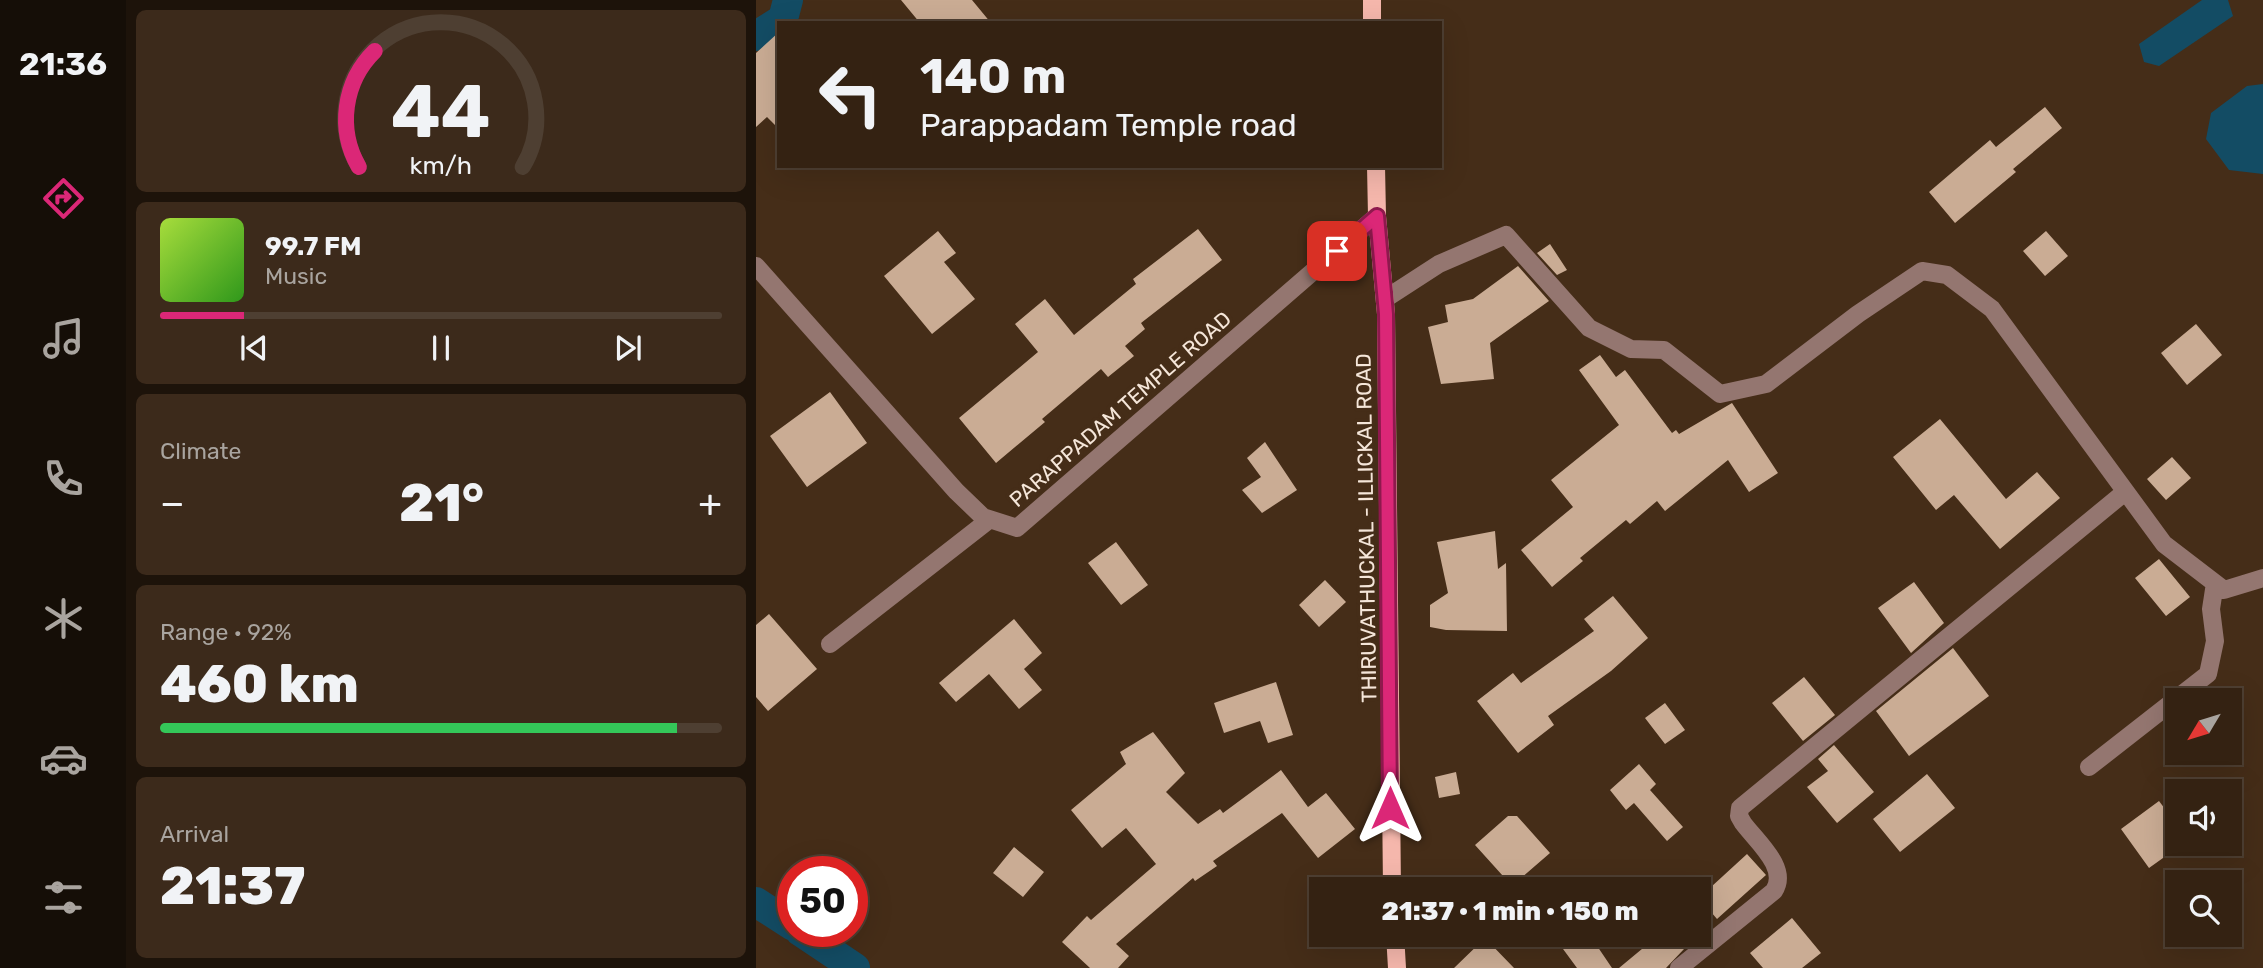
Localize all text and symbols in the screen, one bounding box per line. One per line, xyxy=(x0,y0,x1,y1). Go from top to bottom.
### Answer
text: 21:36 xyxy=(19,45,107,83)
text: 140 m xyxy=(920,47,1066,105)
icon: left xyxy=(805,49,896,140)
text: 44 xyxy=(391,69,491,155)
text: Parappadam Temple road xyxy=(920,106,1297,144)
text: km/h xyxy=(410,151,472,180)
icon: directions xyxy=(39,174,88,223)
pin xyxy=(1307,221,1367,281)
text: 99.7 FM xyxy=(265,231,362,262)
icon: arrive xyxy=(1318,232,1356,270)
text: Music xyxy=(265,262,327,290)
street label: PARAPPADAM TEMPLE ROAD xyxy=(1004,306,1236,512)
icon: music xyxy=(39,314,88,363)
icon: previous xyxy=(235,329,273,367)
icon: pause xyxy=(422,329,460,367)
icon: next xyxy=(609,329,647,367)
street label: THIRUVATHUCKAL - ILLICKAL ROAD xyxy=(1350,353,1382,703)
text: Climate xyxy=(160,437,241,465)
icon: phone xyxy=(39,454,88,503)
text: 21° xyxy=(399,472,484,534)
text: − xyxy=(160,480,185,526)
text: + xyxy=(698,480,722,526)
icon: climate xyxy=(39,594,88,643)
text: Range · 92% xyxy=(160,618,292,646)
text: 460 km xyxy=(160,653,359,715)
north arrow xyxy=(2165,688,2242,765)
map controls xyxy=(2165,688,2242,947)
icon: car xyxy=(39,734,88,783)
position arrow xyxy=(1353,771,1427,845)
button: sound xyxy=(2165,779,2242,856)
text: Arrival xyxy=(160,820,229,848)
text: 21:37 xyxy=(160,855,305,917)
speed limit sign: 50 xyxy=(777,856,868,947)
button: search xyxy=(2165,870,2242,947)
icon: filters xyxy=(39,873,88,922)
text: 21:37 · 1 min · 150 m xyxy=(1381,896,1639,927)

